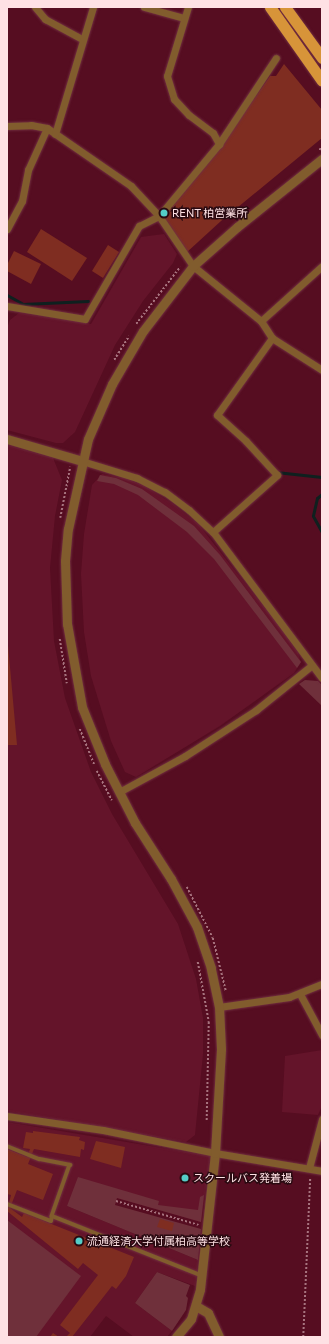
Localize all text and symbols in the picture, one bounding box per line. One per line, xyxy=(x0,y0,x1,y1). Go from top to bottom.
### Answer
place label: RENT 柏営業所 xyxy=(172,206,247,220)
marker: RENT 柏営業所 xyxy=(159,208,169,218)
place label: スクールバス発着場 xyxy=(193,1171,292,1185)
marker: スクールバス発着場 xyxy=(180,1173,190,1183)
place label: 流通経済大学付属柏高等学校 xyxy=(87,1234,230,1248)
marker: 流通経済大学付属柏高等学校 xyxy=(74,1236,84,1246)

